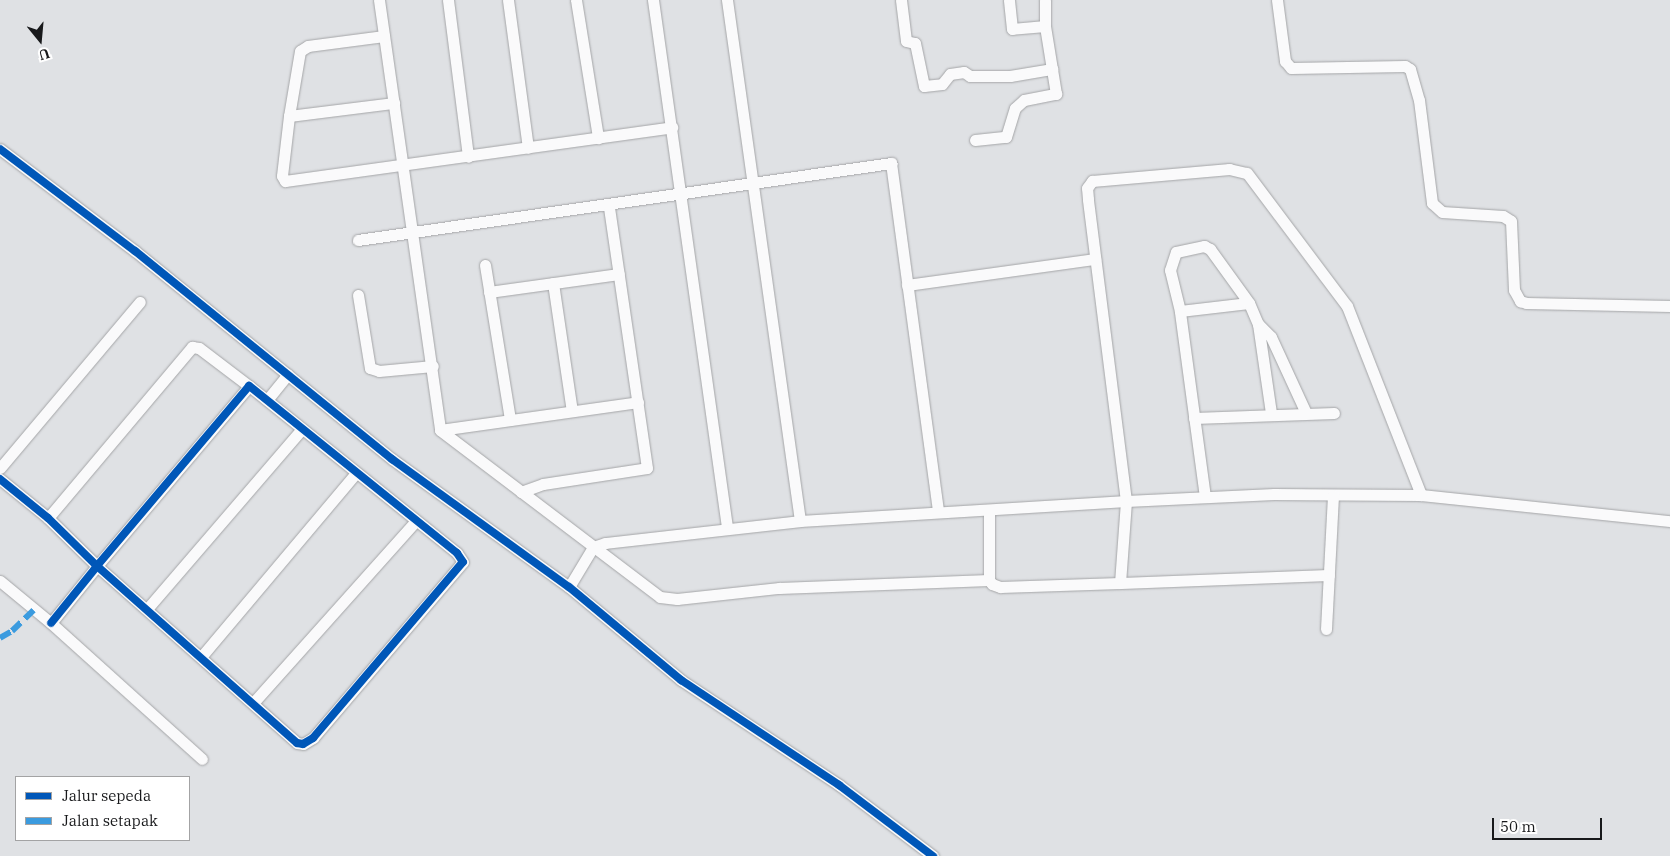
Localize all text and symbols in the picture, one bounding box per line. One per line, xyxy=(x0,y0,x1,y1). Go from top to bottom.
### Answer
north arrow xyxy=(15,15,65,65)
text: U xyxy=(37,44,52,65)
legend xyxy=(15,776,190,841)
text: Jalur sepeda xyxy=(62,786,151,805)
scale bar xyxy=(1495,808,1605,840)
text: Jalan setapak xyxy=(62,811,158,830)
text: 50 m xyxy=(1500,817,1536,836)

